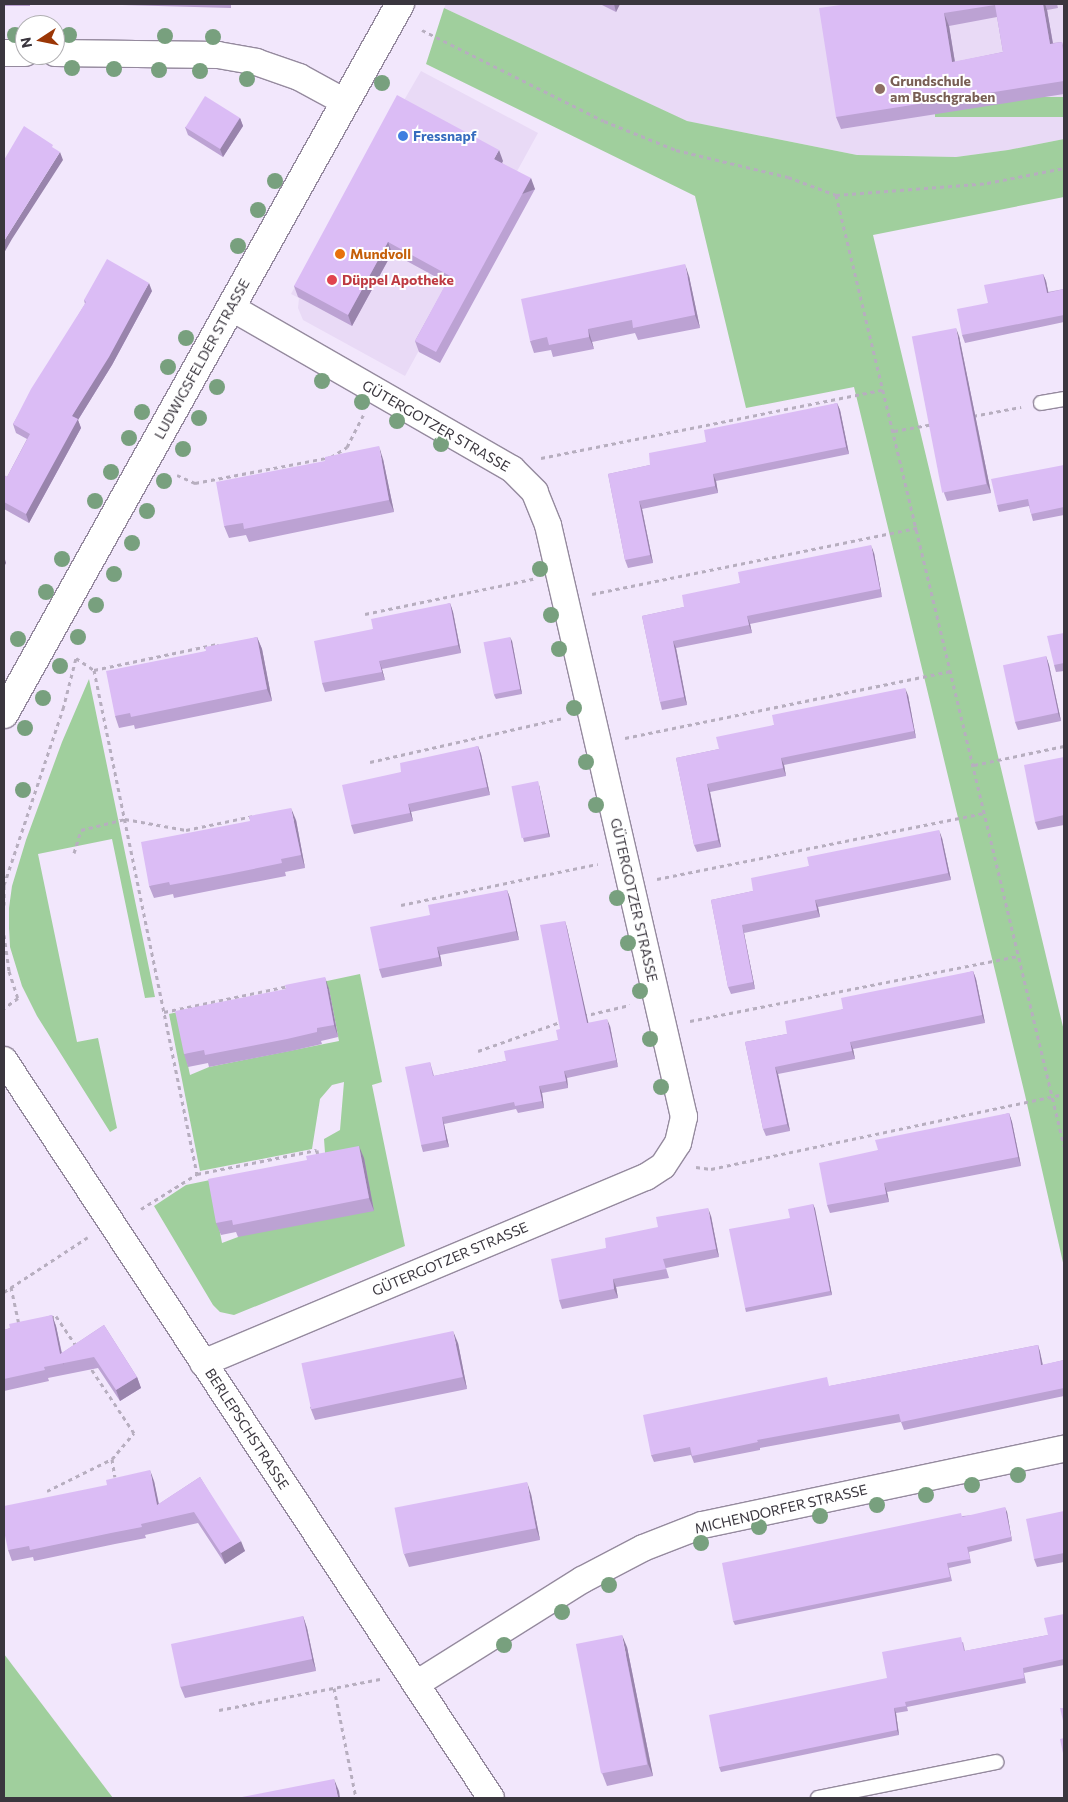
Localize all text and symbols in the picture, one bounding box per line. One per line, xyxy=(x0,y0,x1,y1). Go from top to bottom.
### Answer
north arrow xyxy=(15,15,65,65)
text: N xyxy=(16,36,35,50)
place label: Grundschule am Buschgraben xyxy=(890,73,995,105)
marker: Grundschule am Buschgraben xyxy=(874,83,886,95)
place label: Fressnapf xyxy=(413,128,476,144)
marker: Fressnapf xyxy=(397,130,409,142)
place label: Mundvoll xyxy=(350,246,411,262)
marker: Mundvoll xyxy=(334,248,346,260)
place label: Düppel Apotheke xyxy=(342,272,454,288)
marker: Düppel Apotheke xyxy=(326,274,338,286)
street label: LUDWIGSFELDER STRASSE xyxy=(151,276,253,442)
street label: GÜTERGOTZER STRASSE xyxy=(359,377,513,475)
street label: GÜTERGOTZER STRASSE xyxy=(607,816,661,984)
street label: GÜTERGOTZER STRASSE xyxy=(370,1219,530,1299)
street label: BERLEPSCHSTRASSE xyxy=(202,1365,292,1493)
street label: MICHENDORFER STRASSE xyxy=(693,1481,869,1537)

